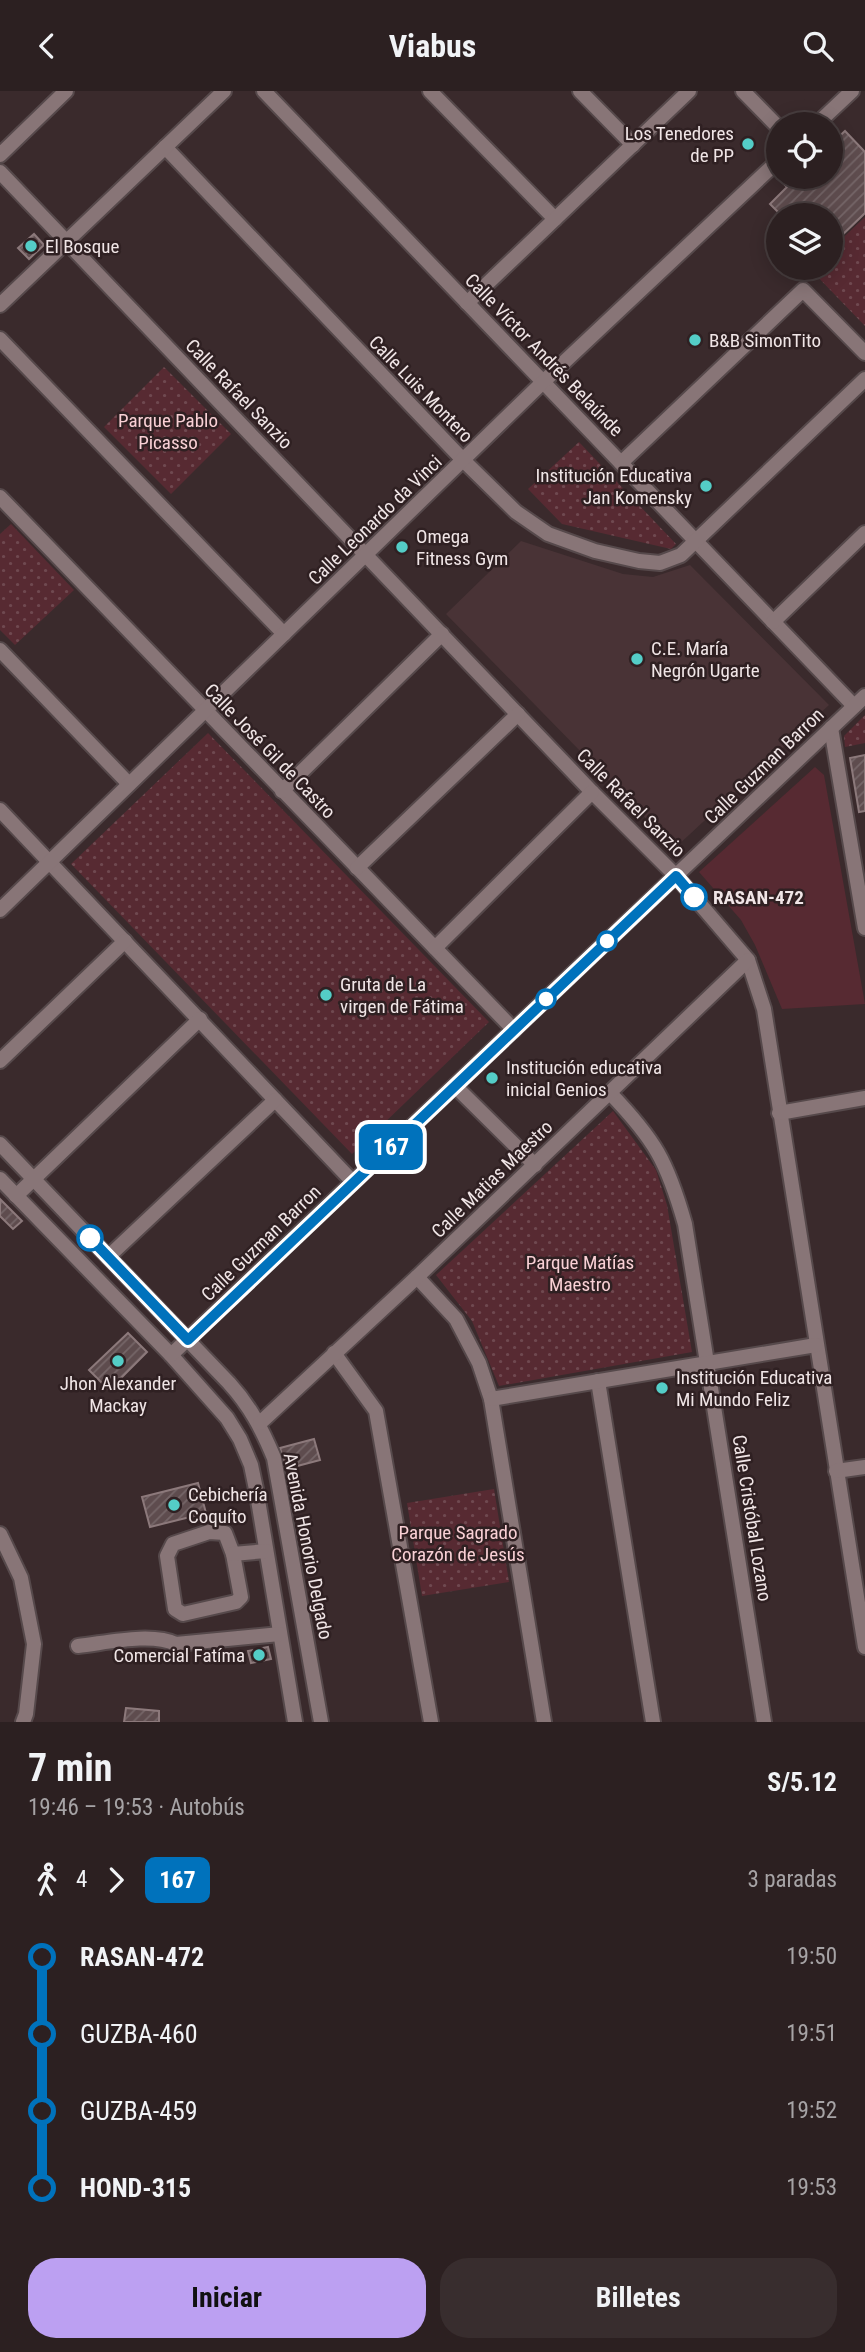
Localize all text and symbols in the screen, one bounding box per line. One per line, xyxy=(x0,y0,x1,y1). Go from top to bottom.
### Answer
icon: back xyxy=(28,27,66,65)
text: Viabus xyxy=(389,27,476,65)
icon: search xyxy=(799,27,837,65)
map controls xyxy=(766,112,843,280)
button: locate xyxy=(766,112,843,189)
place label: Los Tenedores de PP xyxy=(625,122,734,167)
marker: Los Tenedores de PP xyxy=(740,136,756,152)
button: layers xyxy=(766,203,843,280)
place label: El Bosque xyxy=(45,235,119,258)
marker: El Bosque xyxy=(23,238,39,254)
street label: Calle Víctor Andrés Belaúnde xyxy=(460,269,628,441)
place label: B&B SimonTito xyxy=(709,329,821,352)
street label: Calle Luis Montero xyxy=(364,331,478,447)
marker: B&B SimonTito xyxy=(687,332,703,348)
street label: Calle Rafael Sanzio xyxy=(181,334,297,454)
park label: Parque Pablo Picasso xyxy=(118,409,218,454)
street label: Calle Leonardo da Vinci xyxy=(303,450,447,590)
place label: Institución Educativa Jan Komensky xyxy=(536,464,692,509)
marker: Institución Educativa Jan Komensky xyxy=(698,478,714,494)
place label: Omega Fitness Gym xyxy=(416,525,508,570)
marker: Omega Fitness Gym xyxy=(394,539,410,555)
place label: C.E. María Negrón Ugarte xyxy=(651,637,760,682)
marker: C.E. María Negrón Ugarte xyxy=(629,651,645,667)
street label: Calle José Gil de Castro xyxy=(200,679,340,823)
street label: Calle Guzman Barron xyxy=(699,703,829,829)
street label: Calle Rafael Sanzio xyxy=(572,744,690,862)
marker: RASAN-472 xyxy=(681,884,707,910)
place label: RASAN-472 xyxy=(713,886,804,909)
unlabelled marker xyxy=(597,931,617,951)
place label: Gruta de La virgen de Fátima xyxy=(340,973,464,1018)
marker: Gruta de La virgen de Fátima xyxy=(318,987,334,1003)
unlabelled marker xyxy=(536,989,556,1009)
place label: Institución educativa inicial Genios xyxy=(506,1056,662,1101)
marker: Institución educativa inicial Genios xyxy=(484,1070,500,1086)
street label: Calle Matias Maestro xyxy=(427,1115,557,1243)
line badge: 167 xyxy=(351,1124,431,1170)
text: 167 xyxy=(373,1133,409,1161)
street label: Calle Guzman Barron xyxy=(196,1180,326,1306)
unlabelled marker xyxy=(77,1225,103,1251)
park label: Parque Matías Maestro xyxy=(526,1251,634,1296)
marker: Jhon Alexander Mackay xyxy=(110,1353,126,1369)
place label: Institución Educativa Mi Mundo Feliz xyxy=(676,1366,832,1411)
place label: Jhon Alexander Mackay xyxy=(60,1372,176,1417)
marker: Institución Educativa Mi Mundo Feliz xyxy=(654,1380,670,1396)
street label: Calle Cristóbal Lozano xyxy=(727,1433,777,1603)
street label: Avenida Honorio Delgado xyxy=(279,1451,337,1641)
place label: Cebichería Coquíto xyxy=(188,1483,268,1528)
marker: Cebichería Coquíto xyxy=(166,1497,182,1513)
park label: Parque Sagrado Corazón de Jesús xyxy=(391,1521,525,1566)
place label: Comercial Fatíma xyxy=(113,1644,245,1667)
marker: Comercial Fatíma xyxy=(251,1647,267,1663)
text: 7 min xyxy=(28,1746,112,1790)
text: S/5.12 xyxy=(767,1767,837,1797)
text: 19:46 – 19:53 · Autobús xyxy=(28,1794,245,1821)
icon: walk xyxy=(28,1861,66,1899)
icon: forward xyxy=(97,1861,135,1899)
text: 4 xyxy=(76,1866,87,1893)
text: 167 xyxy=(159,1866,196,1894)
text: 3 paradas xyxy=(748,1866,837,1893)
text: RASAN-472 xyxy=(80,1942,204,1972)
text: 19:50 xyxy=(786,1943,837,1970)
text: GUZBA-460 xyxy=(80,2019,198,2049)
text: 19:51 xyxy=(786,2020,837,2047)
text: GUZBA-459 xyxy=(80,2096,198,2126)
text: 19:52 xyxy=(786,2097,837,2124)
text: HOND-315 xyxy=(80,2173,191,2203)
text: 19:53 xyxy=(786,2174,837,2201)
button: Iniciar xyxy=(28,2258,426,2338)
button: Billetes xyxy=(440,2258,837,2338)

